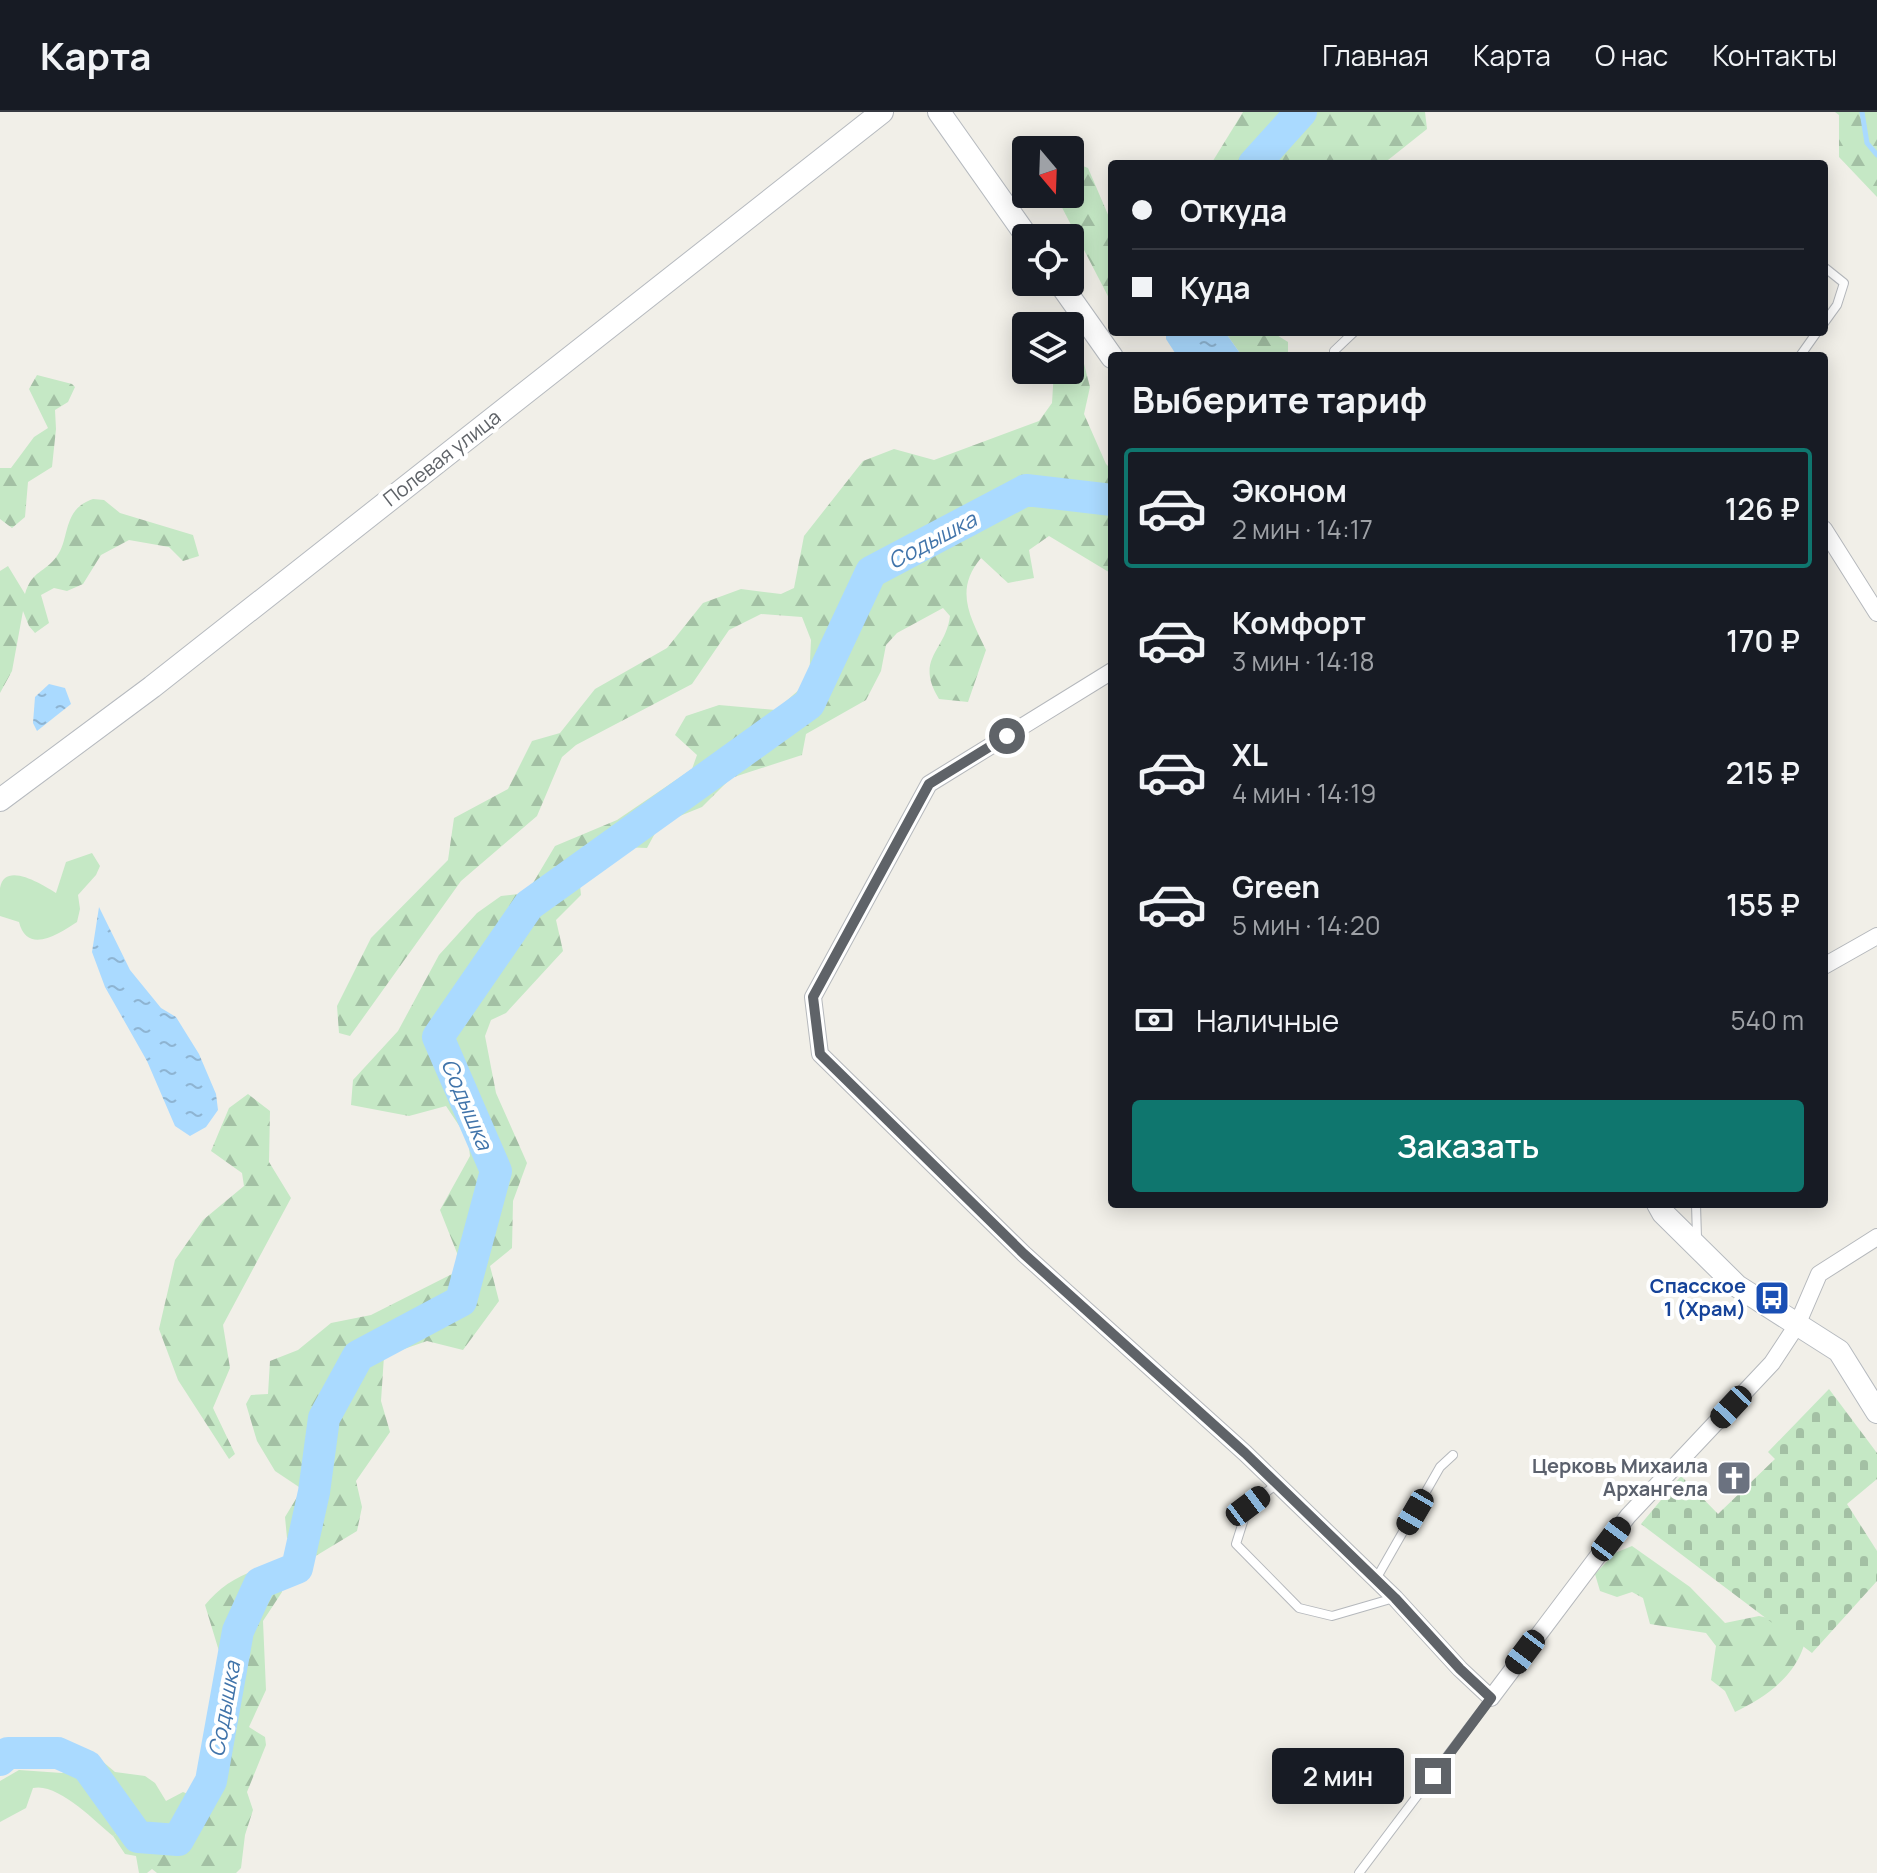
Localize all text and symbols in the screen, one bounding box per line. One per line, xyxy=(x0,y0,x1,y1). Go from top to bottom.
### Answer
text: Карта xyxy=(40,29,152,81)
text: Главная xyxy=(1322,36,1429,74)
text: Карта xyxy=(1473,36,1551,74)
text: О нас xyxy=(1595,36,1668,74)
text: Контакты xyxy=(1712,36,1837,74)
north arrow xyxy=(1012,136,1084,208)
map controls xyxy=(1012,136,1084,384)
text: Откуда xyxy=(1180,190,1287,231)
button: locate xyxy=(1012,224,1084,296)
text: Куда xyxy=(1180,267,1251,308)
button: layers xyxy=(1012,312,1084,384)
text: Выберите тариф xyxy=(1132,375,1427,424)
street label: Полевая улица xyxy=(377,403,506,512)
text: Эконом xyxy=(1232,470,1347,511)
icon: car xyxy=(1136,472,1208,544)
text: 126 ₽ xyxy=(1725,488,1800,529)
water label: Содышка xyxy=(882,503,983,576)
text: 2 мин · 14:17 xyxy=(1232,511,1373,547)
text: Комфорт xyxy=(1232,602,1366,643)
icon: car xyxy=(1136,604,1208,676)
text: 170 ₽ xyxy=(1726,620,1800,661)
text: 3 мин · 14:18 xyxy=(1232,643,1374,679)
route start xyxy=(989,718,1025,754)
text: XL xyxy=(1232,734,1268,775)
icon: car xyxy=(1136,736,1208,808)
text: 215 ₽ xyxy=(1726,752,1800,793)
text: 4 мин · 14:19 xyxy=(1232,775,1376,811)
text: Green xyxy=(1232,866,1320,907)
icon: car xyxy=(1136,868,1208,940)
text: 155 ₽ xyxy=(1726,884,1800,925)
text: 5 мин · 14:20 xyxy=(1232,907,1381,943)
icon: cash xyxy=(1132,998,1176,1042)
text: Наличные xyxy=(1196,1000,1339,1041)
text: 540 m xyxy=(1731,1002,1804,1038)
water label: Содышка xyxy=(434,1054,500,1156)
button: Заказать xyxy=(1132,1100,1804,1192)
place label: Спасское 1 (Храм) xyxy=(1650,1272,1746,1322)
bus stop icon: Спасское 1 (Храм) xyxy=(1753,1279,1791,1317)
car xyxy=(1706,1381,1756,1433)
place label: Церковь Михаила Архангела xyxy=(1532,1452,1708,1502)
church icon: Церковь Михаила Архангела xyxy=(1715,1459,1753,1497)
car xyxy=(1222,1482,1274,1530)
car xyxy=(1393,1485,1437,1539)
car xyxy=(1587,1513,1635,1565)
car xyxy=(1501,1626,1549,1678)
water label: Содышка xyxy=(201,1657,247,1759)
callout: 2 мин xyxy=(1273,1748,1405,1804)
text: 2 мин xyxy=(1303,1758,1373,1794)
route end xyxy=(1415,1758,1451,1794)

